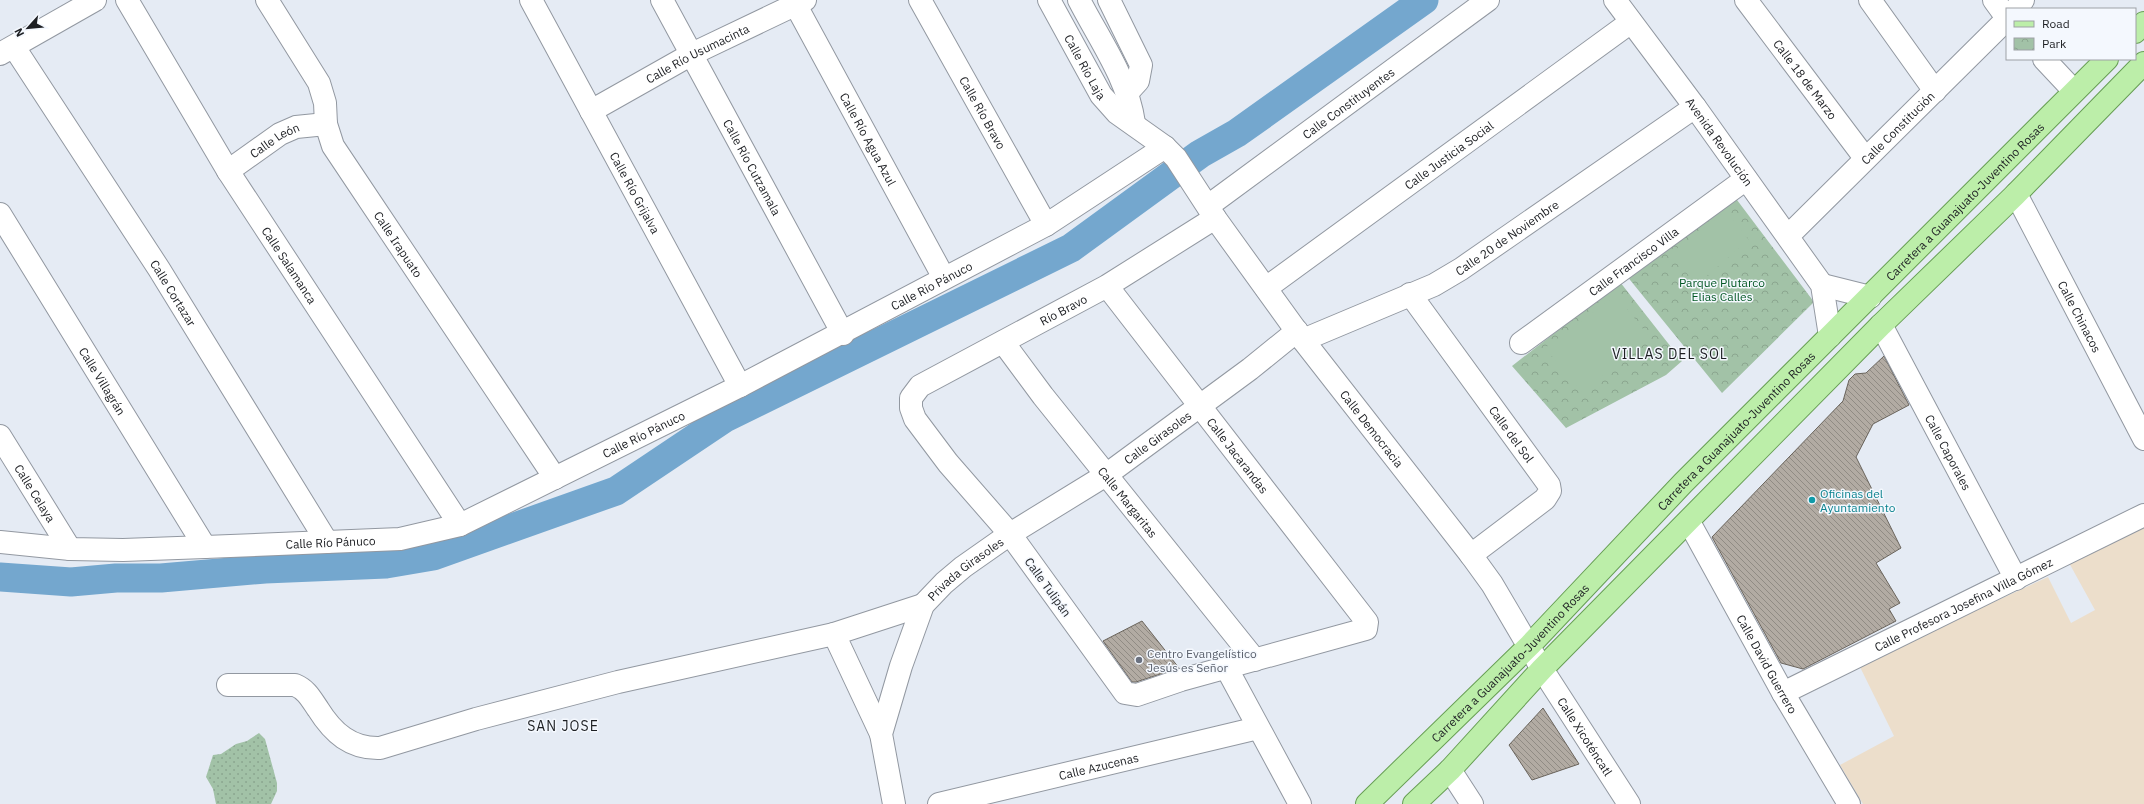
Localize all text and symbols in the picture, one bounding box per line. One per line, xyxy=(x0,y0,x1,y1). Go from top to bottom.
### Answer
north arrow xyxy=(8,8,48,48)
legend xyxy=(2006,8,2136,60)
text: Road xyxy=(2042,16,2070,31)
street label: Calle Río Usumacinta xyxy=(643,20,752,86)
text: N xyxy=(11,26,27,39)
street label: Calle Río Laja xyxy=(1062,32,1109,103)
street label: Calle 18 de Marzo xyxy=(1771,36,1841,122)
text: Park xyxy=(2042,36,2067,51)
street label: Calle Constituyentes xyxy=(1299,64,1397,142)
street label: Calle Río Bravo xyxy=(957,73,1010,152)
street label: Calle Constitución xyxy=(1857,88,1937,167)
street label: Calle Río Agua Azul xyxy=(837,90,900,188)
street label: Avenida Revolución xyxy=(1683,94,1756,189)
street label: Calle Río Cutzamala xyxy=(720,116,785,218)
street label: Calle Justicia Social xyxy=(1401,117,1496,192)
street label: Calle León xyxy=(247,119,301,161)
street label: Carretera a Guanajuato-Juventino Rosas xyxy=(1882,119,2047,284)
street label: Calle Río Grijalva xyxy=(607,149,664,237)
street label: Calle 20 de Noviembre xyxy=(1452,196,1562,278)
street label: Calle Irapuato xyxy=(371,208,426,280)
street label: Calle Francisco Villa xyxy=(1585,223,1682,299)
street label: Calle Salamanca xyxy=(259,224,321,307)
street label: Calle Cortazar xyxy=(147,257,200,329)
street label: Calle Río Pánuco xyxy=(888,258,975,313)
park label: Parque Plutarco Elias Calles xyxy=(1679,275,1765,304)
street label: Calle Chinacos xyxy=(2055,278,2105,355)
street label: Río Bravo xyxy=(1037,291,1090,328)
street label: Calle Villagrán xyxy=(76,344,129,418)
district label: VILLAS DEL SOL xyxy=(1612,345,1728,363)
street label: Carretera a Guanajuato-Juventino Rosas xyxy=(1654,348,1818,513)
street label: Calle Democracia xyxy=(1337,387,1407,471)
street label: Calle del Sol xyxy=(1486,403,1537,465)
street label: Calle Río Pánuco xyxy=(600,407,687,461)
street label: Calle Girasoles xyxy=(1121,407,1194,467)
street label: Calle Caporales xyxy=(1922,412,1975,493)
street label: Calle Jacarandas xyxy=(1204,414,1272,496)
street label: Calle Celaya xyxy=(12,461,59,525)
street label: Calle Margaritas xyxy=(1095,463,1161,541)
place label: Oficinas del Ayuntamiento xyxy=(1820,486,1896,515)
marker: Oficinas del Ayuntamiento xyxy=(1807,495,1817,505)
street label: Calle Río Pánuco xyxy=(285,533,376,551)
street label: Privada Girasoles xyxy=(924,533,1006,603)
street label: Calle Profesora Josefina Villa Gómez xyxy=(1872,554,2055,654)
street label: Calle Tulipán xyxy=(1022,555,1074,619)
street label: Carretera a Guanajuato-Juventino Rosas xyxy=(1428,580,1592,745)
street label: Calle David Guerrero xyxy=(1734,612,1801,716)
place label: Centro Evangelístico Jesús es Señor xyxy=(1147,646,1257,675)
marker: Centro Evangelístico Jesús es Señor xyxy=(1134,655,1144,665)
street label: Calle Xicoténcatl xyxy=(1555,694,1616,778)
district label: SAN JOSE xyxy=(527,717,599,735)
street label: Calle Azucenas xyxy=(1057,749,1140,783)

